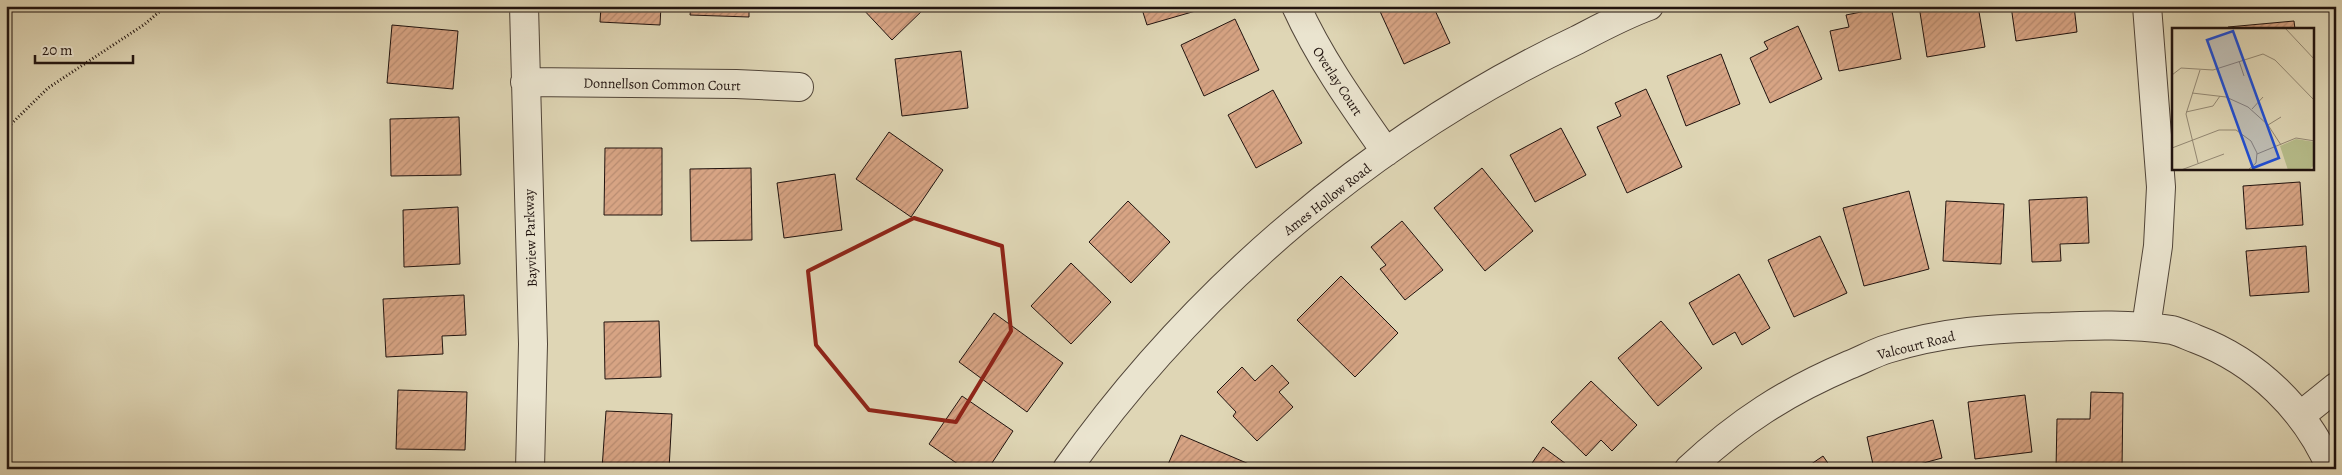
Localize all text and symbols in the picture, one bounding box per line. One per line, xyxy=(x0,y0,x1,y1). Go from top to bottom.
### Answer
inset map xyxy=(2172,28,2314,170)
scale bar xyxy=(35,32,132,64)
text: 20 m xyxy=(42,40,73,60)
street label: Overlay Court xyxy=(1308,43,1367,120)
street label: Donnellson Common Court xyxy=(583,74,741,95)
street label: Ames Hollow Road xyxy=(1279,159,1376,240)
street label: Bayview Parkway xyxy=(519,188,542,287)
street label: Valcourt Road xyxy=(1874,327,1957,365)

